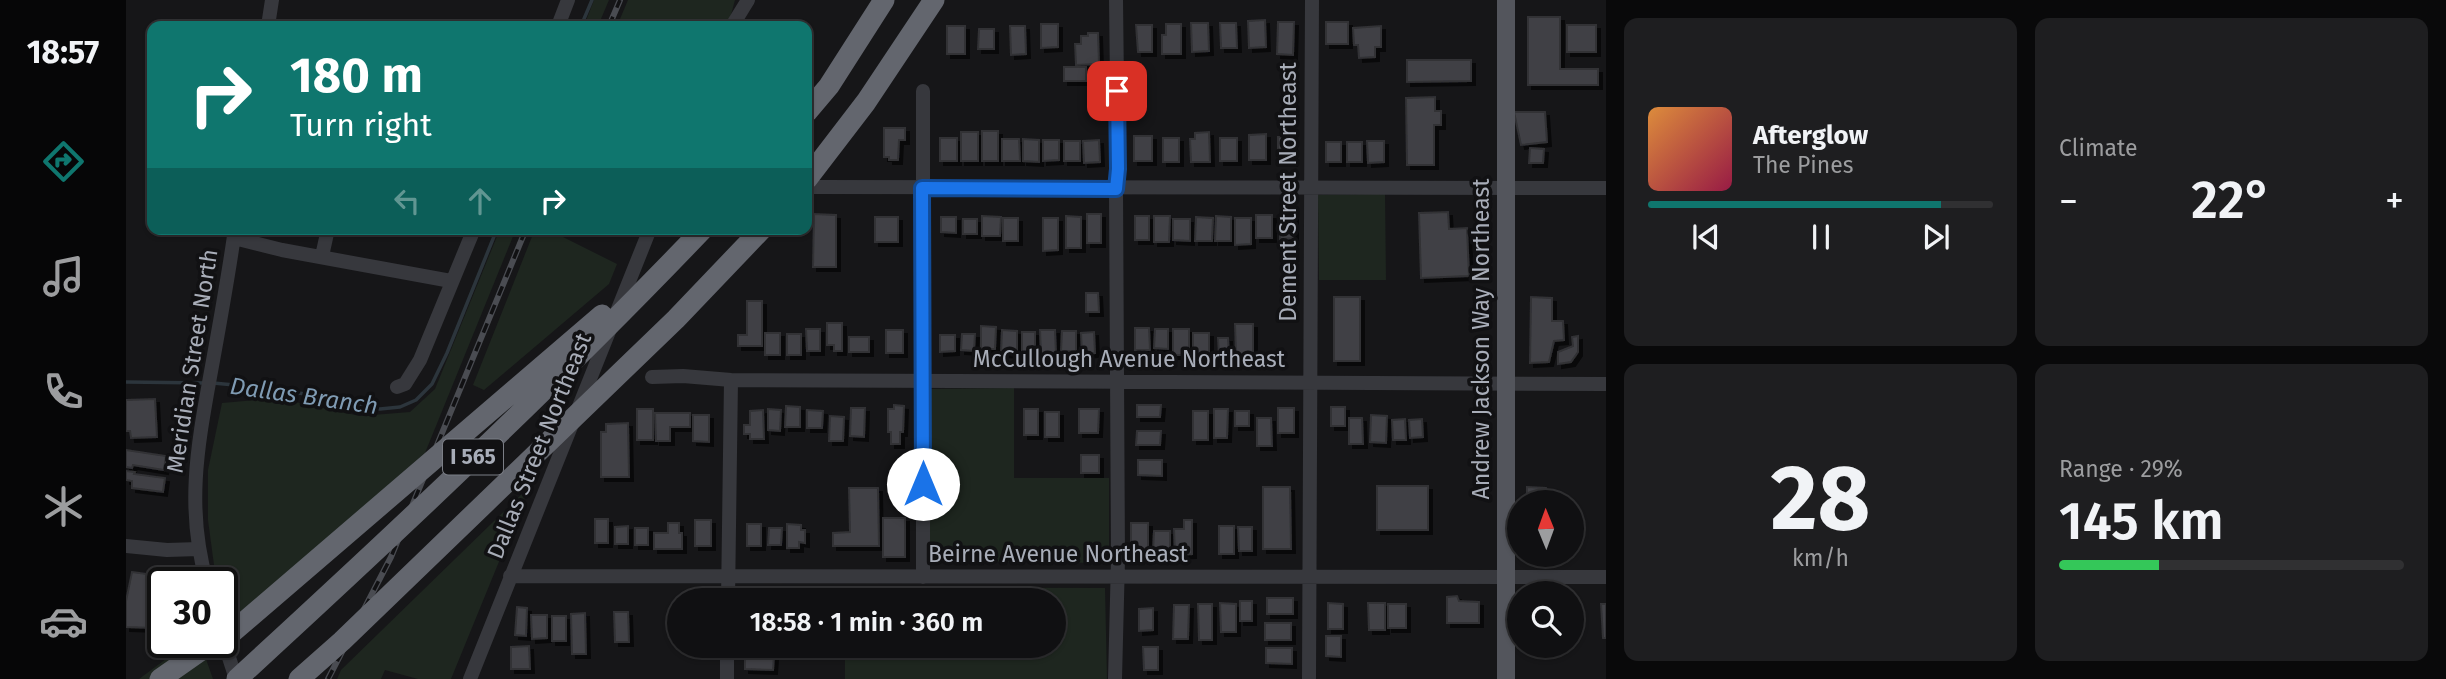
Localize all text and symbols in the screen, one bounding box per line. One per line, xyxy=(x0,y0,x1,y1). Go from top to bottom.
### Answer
text: 18:57 xyxy=(27,33,99,71)
text: 180 m xyxy=(290,46,423,105)
icon: right xyxy=(175,49,266,140)
pin xyxy=(1087,61,1147,121)
street label: Dement Street Northeast xyxy=(1274,62,1302,322)
icon: arrive xyxy=(1098,72,1136,110)
text: Turn right xyxy=(290,106,432,144)
text: Afterglow xyxy=(1753,120,1868,151)
text: Climate xyxy=(2059,134,2138,162)
icon: directions xyxy=(39,137,88,186)
text: The Pines xyxy=(1753,151,1854,179)
text: 22° xyxy=(2191,169,2272,232)
street label: Andrew Jackson Way Northeast xyxy=(1467,178,1495,499)
text: − xyxy=(2059,178,2078,224)
text: + xyxy=(2385,178,2404,224)
icon: left xyxy=(388,182,426,220)
icon: ahead xyxy=(461,182,499,220)
icon: right xyxy=(534,182,572,220)
icon: previous xyxy=(1687,218,1725,256)
icon: pause xyxy=(1802,218,1840,256)
icon: next xyxy=(1917,218,1955,256)
street label: Meridian Street North xyxy=(160,247,224,475)
icon: music xyxy=(39,252,88,301)
street label: Dallas Street Northeast xyxy=(481,328,597,563)
street label: McCullough Avenue Northeast xyxy=(973,345,1286,373)
icon: phone xyxy=(39,367,88,416)
water label: Dallas Branch xyxy=(228,372,380,420)
road number: I 565 xyxy=(443,440,503,475)
text: 28 xyxy=(1771,444,1870,553)
position arrow xyxy=(886,447,960,521)
text: Range · 29% xyxy=(2059,455,2183,483)
icon: climate xyxy=(39,482,88,531)
north arrow xyxy=(1507,490,1584,567)
map controls xyxy=(1507,490,1584,658)
text: 145 km xyxy=(2059,490,2224,553)
street label: Beirne Avenue Northeast xyxy=(928,540,1189,568)
text: km/h xyxy=(1792,544,1849,572)
speed limit sign: 30 xyxy=(147,567,238,658)
button: search xyxy=(1507,581,1584,658)
icon: car xyxy=(39,597,88,646)
text: 18:58 · 1 min · 360 m xyxy=(750,607,983,638)

